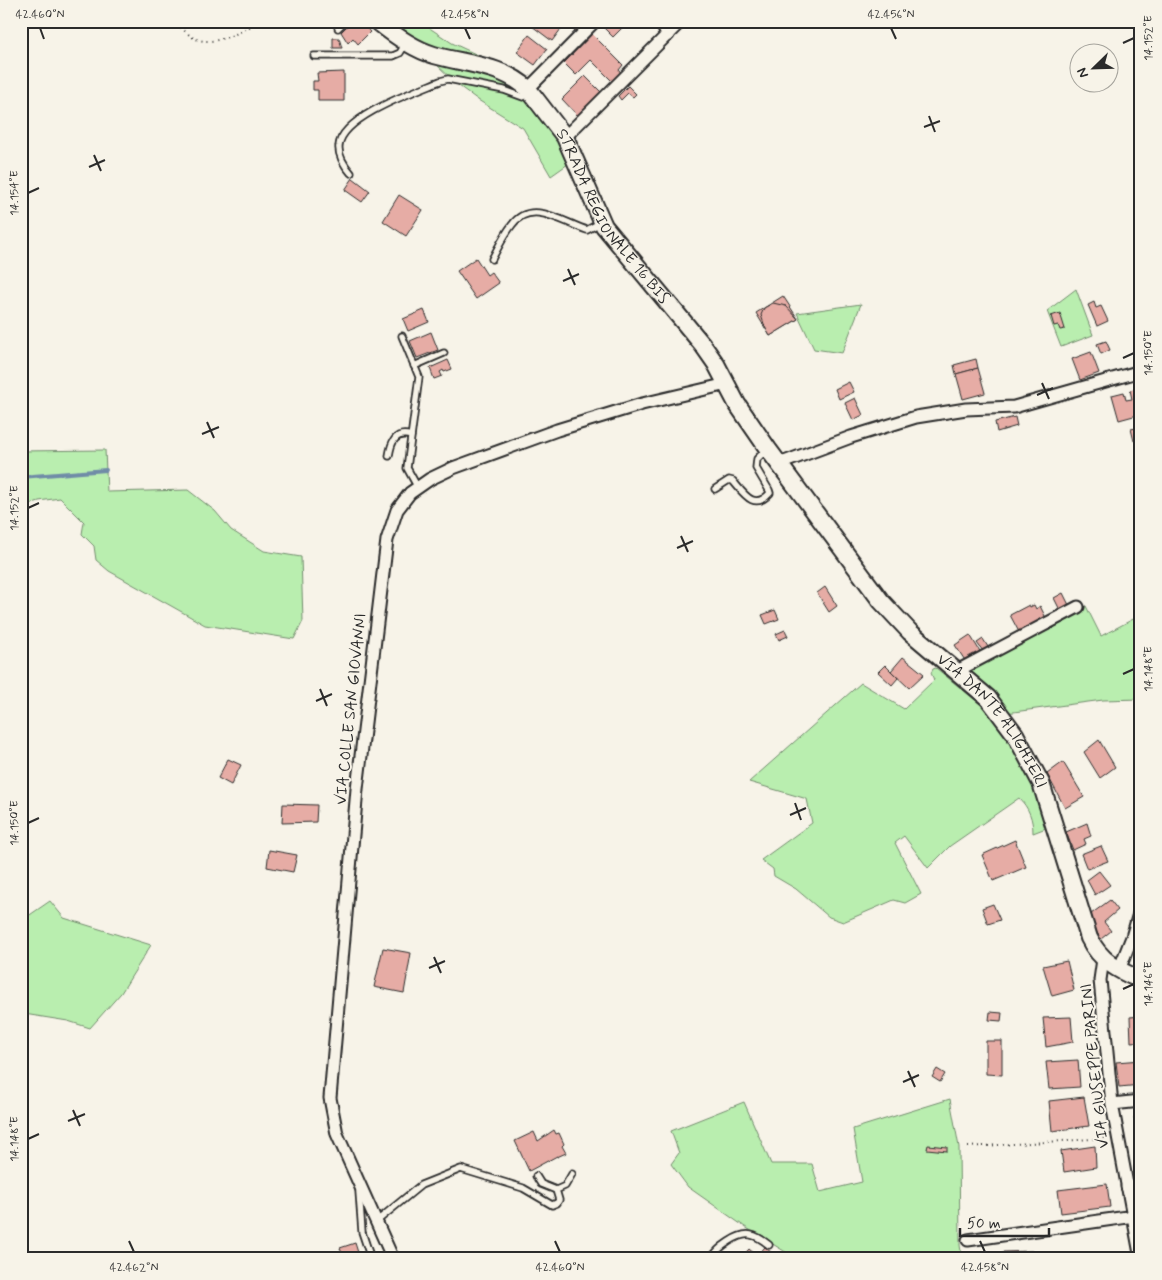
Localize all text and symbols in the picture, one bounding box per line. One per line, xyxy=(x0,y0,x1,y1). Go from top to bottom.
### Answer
text: 42.460°N xyxy=(15,7,65,23)
text: 42.458°N xyxy=(441,7,489,23)
text: 42.456°N xyxy=(867,7,915,23)
text: 14.152°E xyxy=(1141,15,1157,61)
north arrow xyxy=(1070,42,1120,92)
text: N xyxy=(1073,65,1093,80)
street label: STRADA REGIONALE 16 BIS xyxy=(552,124,675,308)
text: 14.154°E xyxy=(7,170,23,216)
text: 14.150°E xyxy=(1141,330,1157,376)
text: 14.152°E xyxy=(7,485,23,531)
street label: VIA COLLE SAN GIOVANNI xyxy=(331,612,371,806)
text: 14.148°E xyxy=(1141,646,1157,692)
street label: VIA DANTE ALIGHIERI xyxy=(933,649,1052,790)
text: 14.150°E xyxy=(7,800,23,846)
text: 14.146°E xyxy=(1141,962,1157,1006)
street label: VIA GIUSEPPE PARINI xyxy=(1076,983,1114,1149)
text: 14.148°E xyxy=(7,1116,23,1162)
scale bar xyxy=(960,1205,1048,1237)
text: 50 m xyxy=(967,1214,1001,1234)
text: 42.462°N xyxy=(110,1260,158,1276)
text: 42.460°N xyxy=(535,1260,585,1276)
text: 42.458°N xyxy=(961,1260,1009,1276)

